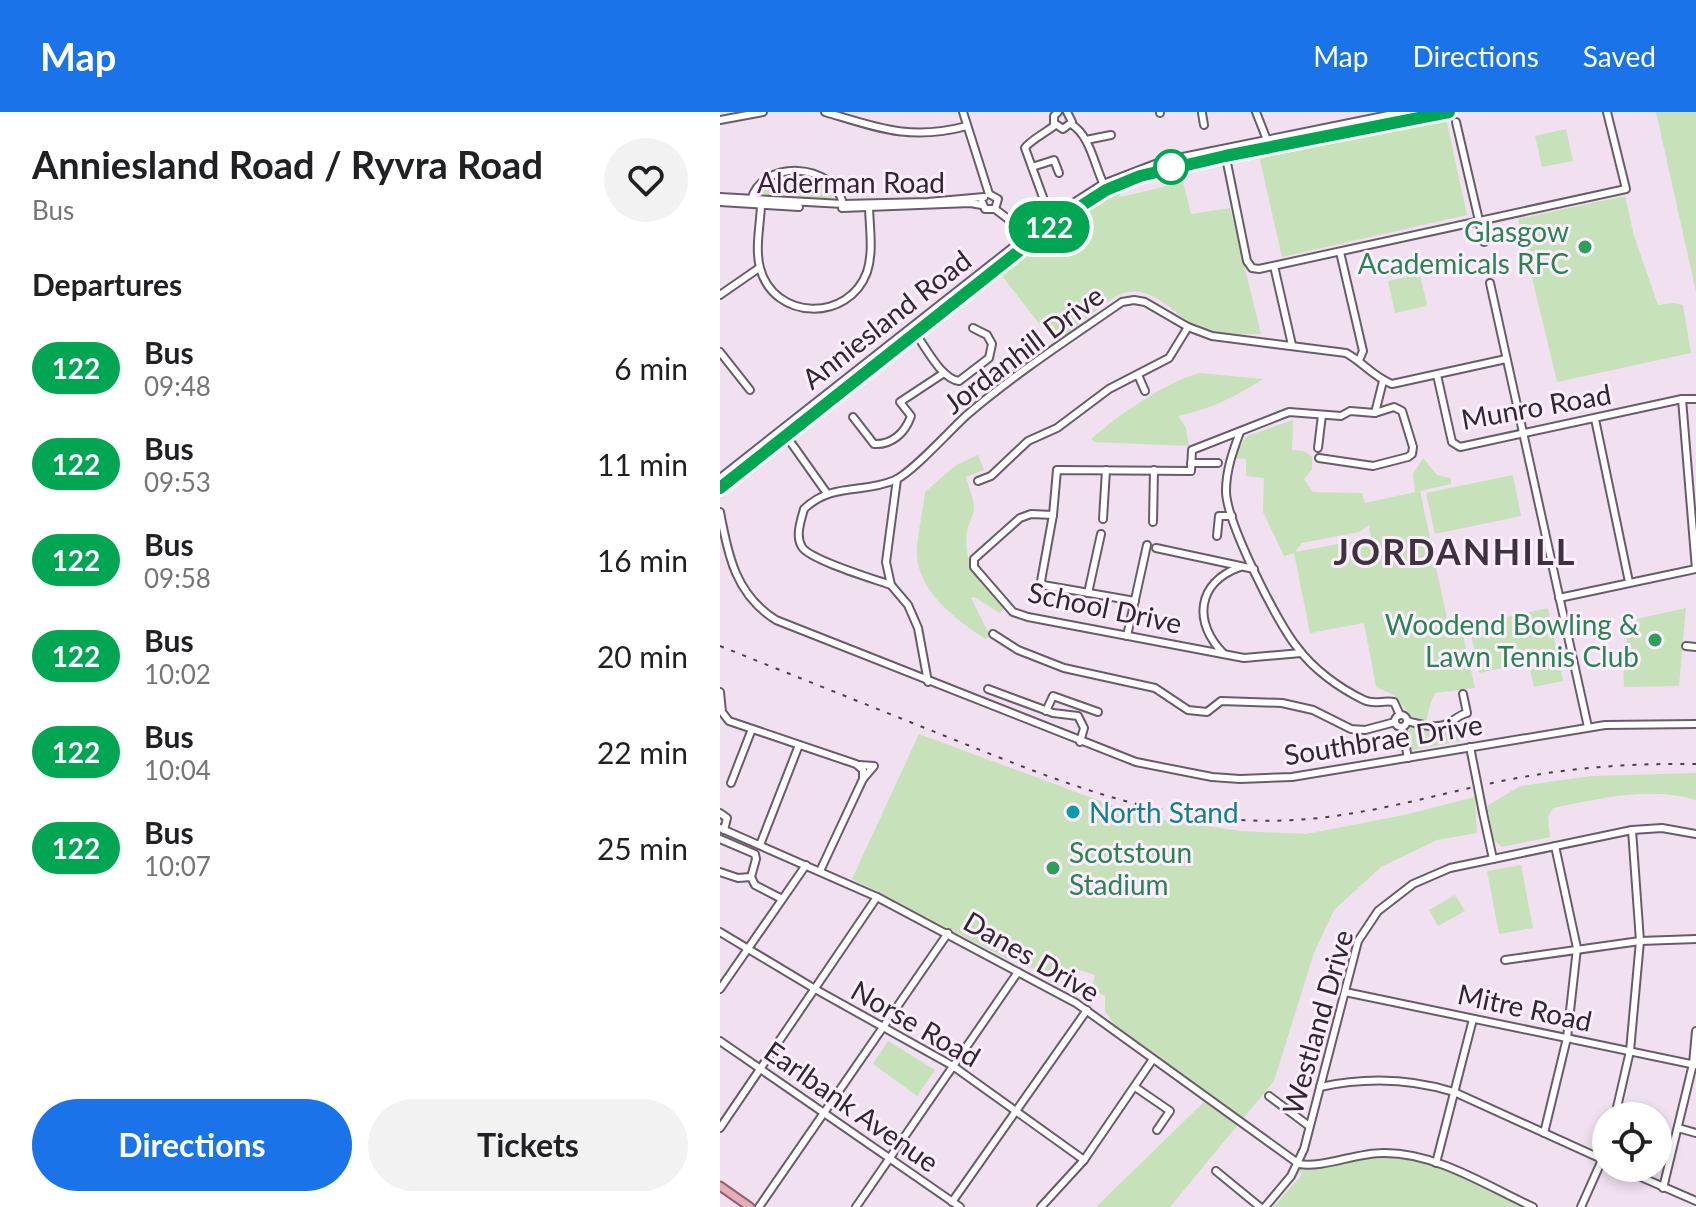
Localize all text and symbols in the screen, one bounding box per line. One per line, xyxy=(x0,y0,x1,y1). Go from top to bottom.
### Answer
text: Map xyxy=(40,33,116,79)
text: Map xyxy=(1313,39,1368,73)
text: Directions xyxy=(1412,39,1539,73)
text: Saved xyxy=(1583,39,1656,73)
button: heart xyxy=(604,138,688,222)
text: Anniesland Road / Ryvra Road xyxy=(32,141,543,187)
unlabelled marker xyxy=(1154,150,1188,184)
street label: Alderman Road xyxy=(757,165,945,199)
text: Bus xyxy=(32,194,74,226)
line badge: 122 xyxy=(1003,201,1095,253)
text: 122 xyxy=(1025,210,1073,244)
place label: Glasgow Academicals RFC xyxy=(1358,214,1569,280)
marker: Glasgow Academicals RFC xyxy=(1576,238,1594,256)
street label: Anniesland Road xyxy=(795,243,977,395)
text: Departures xyxy=(32,266,182,302)
street label: Jordanhill Drive xyxy=(936,278,1110,420)
text: Bus xyxy=(144,334,194,370)
text: 6 min xyxy=(614,350,688,386)
text: 122 xyxy=(52,351,100,385)
text: 09:48 xyxy=(144,370,211,402)
street label: Munro Road xyxy=(1458,376,1614,436)
text: Bus xyxy=(144,430,194,466)
text: 11 min xyxy=(597,446,688,482)
text: 122 xyxy=(52,447,100,481)
text: 09:53 xyxy=(144,466,211,498)
text: Bus xyxy=(144,526,194,562)
district label: JORDANHILL xyxy=(1334,529,1576,573)
text: 16 min xyxy=(597,542,688,578)
text: 122 xyxy=(52,543,100,577)
text: 09:58 xyxy=(144,562,211,594)
street label: School Drive xyxy=(1025,574,1185,640)
place label: Woodend Bowling & Lawn Tennis Club xyxy=(1385,607,1639,673)
text: Bus xyxy=(144,622,194,658)
marker: Woodend Bowling & Lawn Tennis Club xyxy=(1646,631,1664,649)
text: 20 min xyxy=(597,638,688,674)
text: 122 xyxy=(52,639,100,673)
text: 10:02 xyxy=(144,658,211,690)
street label: Southbrae Drive xyxy=(1281,707,1485,771)
text: Bus xyxy=(144,718,194,754)
text: 22 min xyxy=(597,734,688,770)
text: 122 xyxy=(52,735,100,769)
text: 10:04 xyxy=(144,754,211,786)
place label: North Stand xyxy=(1089,795,1239,829)
marker: North Stand xyxy=(1064,803,1082,821)
text: Bus xyxy=(144,814,194,850)
text: 25 min xyxy=(597,830,688,866)
text: 122 xyxy=(52,831,100,865)
place label: Scotstoun Stadium xyxy=(1069,835,1192,901)
text: 10:07 xyxy=(144,850,211,882)
marker: Scotstoun Stadium xyxy=(1044,859,1062,877)
street label: Danes Drive xyxy=(958,903,1106,1009)
street label: Westland Drive xyxy=(1274,926,1360,1118)
street label: Norse Road xyxy=(846,973,986,1073)
street label: Mitre Road xyxy=(1455,976,1595,1038)
street label: Earlbank Avenue xyxy=(758,1033,946,1179)
button: Directions xyxy=(32,1099,352,1191)
button: Tickets xyxy=(368,1099,688,1191)
map controls xyxy=(1592,1102,1672,1182)
button: locate xyxy=(1592,1102,1672,1182)

